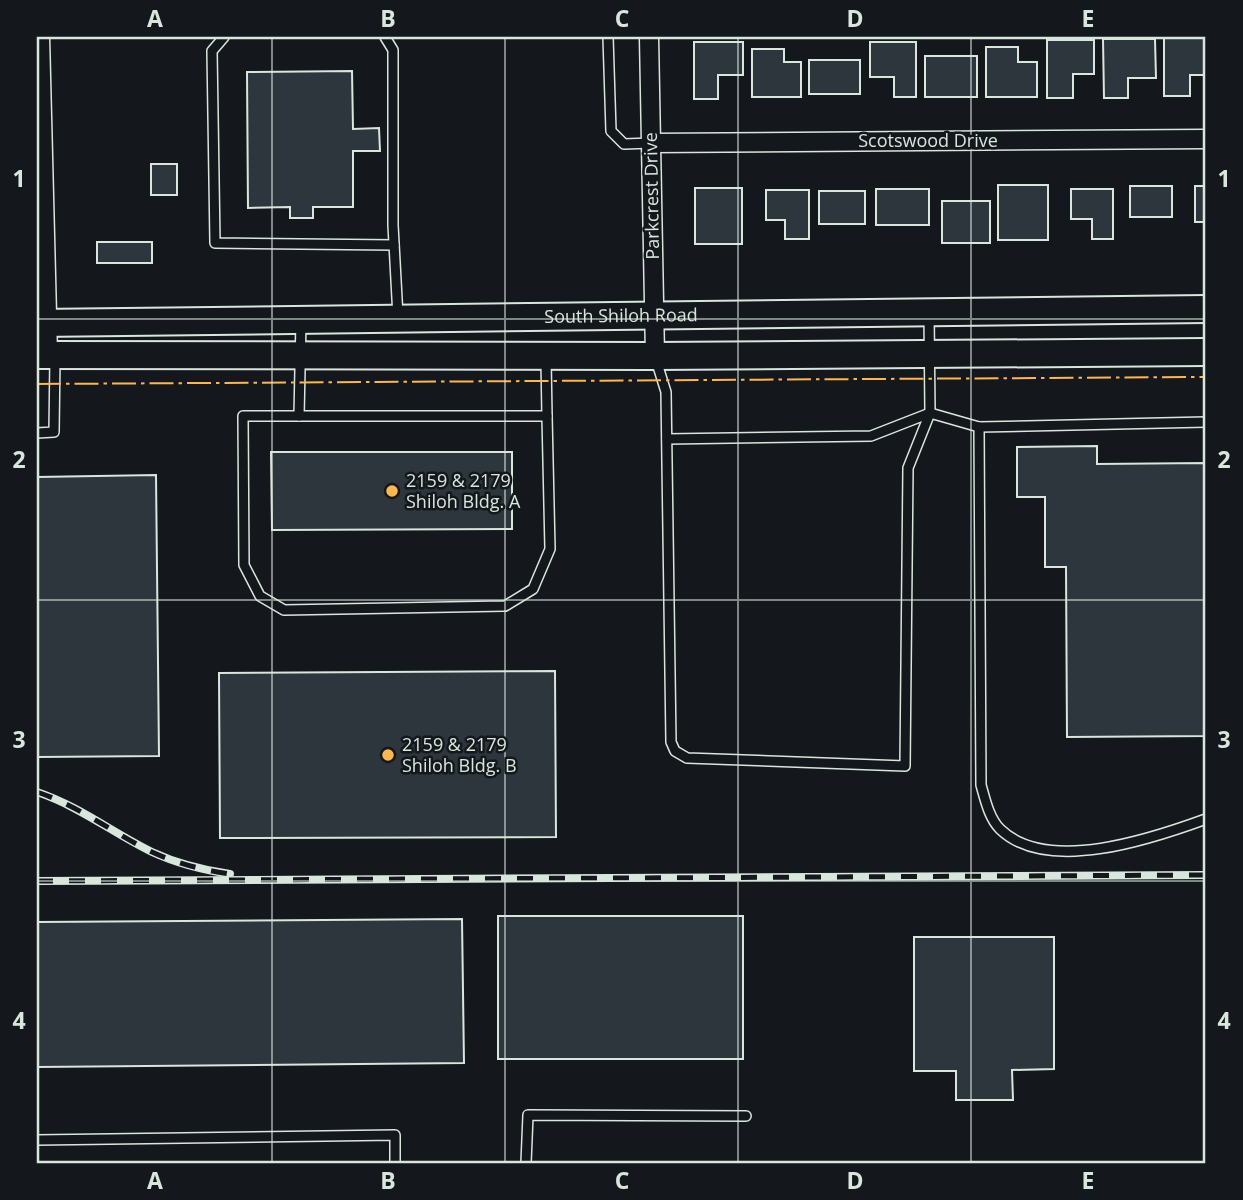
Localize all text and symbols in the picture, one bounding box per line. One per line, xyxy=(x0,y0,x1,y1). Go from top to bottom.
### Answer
text: A xyxy=(147,2,163,34)
text: B xyxy=(380,2,396,34)
text: C xyxy=(615,2,629,34)
text: D xyxy=(846,2,864,34)
text: E xyxy=(1082,2,1094,34)
street label: Scotswood Drive xyxy=(858,128,998,152)
street label: Parkcrest Drive xyxy=(638,132,664,260)
text: 1 xyxy=(12,162,26,194)
text: 1 xyxy=(1217,162,1231,194)
street label: South Shiloh Road xyxy=(544,302,698,328)
text: 2 xyxy=(12,443,26,475)
text: 2 xyxy=(1217,443,1231,475)
place label: 2159 & 2179 Shiloh Bldg. A xyxy=(406,468,521,513)
marker: 2159 & 2179 Shiloh Bldg. A xyxy=(384,483,400,499)
text: 3 xyxy=(12,723,26,755)
text: 3 xyxy=(1217,723,1231,755)
place label: 2159 & 2179 Shiloh Bldg. B xyxy=(402,732,517,777)
marker: 2159 & 2179 Shiloh Bldg. B xyxy=(380,747,396,763)
text: 4 xyxy=(12,1004,26,1036)
text: 4 xyxy=(1217,1004,1231,1036)
text: A xyxy=(147,1164,163,1196)
text: B xyxy=(380,1164,396,1196)
text: C xyxy=(615,1164,629,1196)
text: D xyxy=(846,1164,864,1196)
text: E xyxy=(1082,1164,1094,1196)

